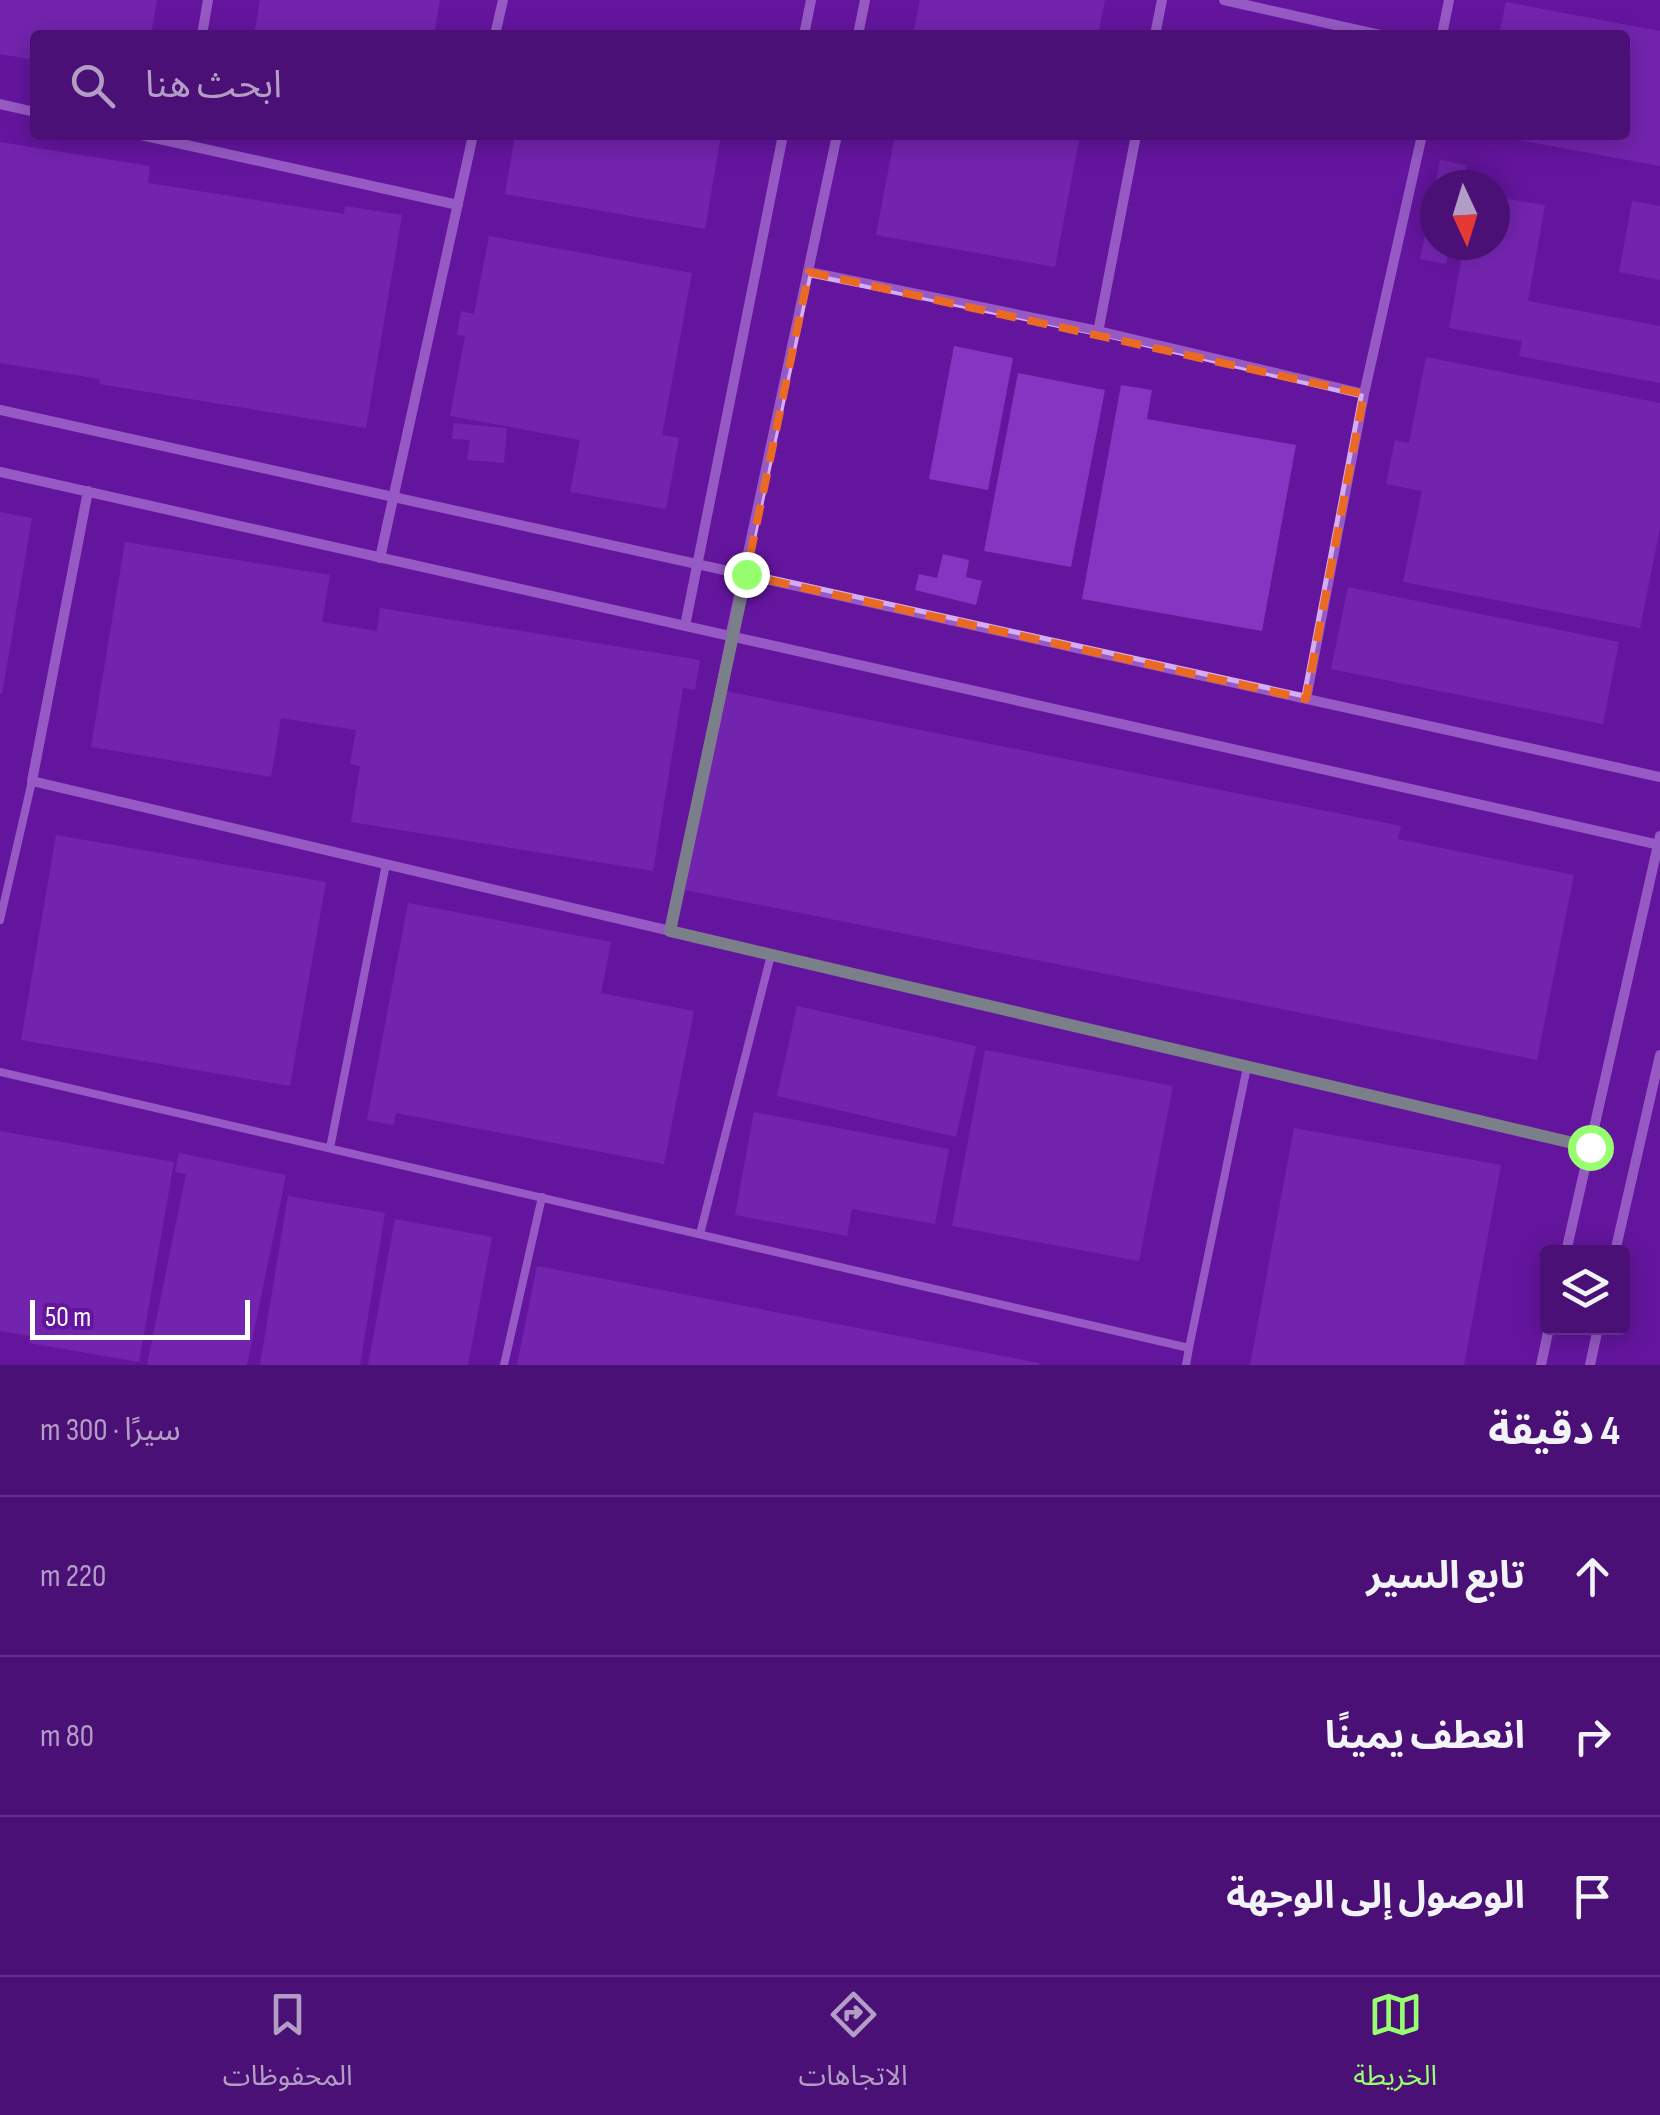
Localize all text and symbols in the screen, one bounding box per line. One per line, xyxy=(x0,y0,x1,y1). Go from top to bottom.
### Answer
search box xyxy=(30,30,1630,140)
icon: search xyxy=(65,58,120,113)
text: ابحث هنا xyxy=(145,63,282,108)
north arrow xyxy=(1420,170,1510,260)
route end xyxy=(724,552,770,598)
route start xyxy=(1568,1125,1614,1171)
map controls xyxy=(1540,1245,1630,1335)
button: layers xyxy=(1540,1245,1630,1335)
scale bar xyxy=(30,1295,250,1340)
text: 50 m xyxy=(45,1301,91,1334)
text: 4 دقيقة xyxy=(1488,1406,1620,1457)
text: سيرًا · 300 m xyxy=(40,1411,181,1450)
icon: ahead xyxy=(1565,1549,1620,1604)
text: تابع السير xyxy=(1367,1554,1525,1599)
text: 220 m xyxy=(40,1557,106,1596)
icon: right xyxy=(1565,1709,1620,1764)
text: انعطف يمينًا xyxy=(1325,1714,1525,1759)
text: 80 m xyxy=(40,1717,94,1756)
icon: arrive xyxy=(1565,1869,1620,1924)
text: الوصول إلى الوجهة xyxy=(1226,1874,1525,1919)
tab: المحفوظات xyxy=(223,1987,353,2106)
tab: الاتجاهات xyxy=(798,1987,908,2106)
tab: الخريطة xyxy=(1353,1987,1437,2106)

